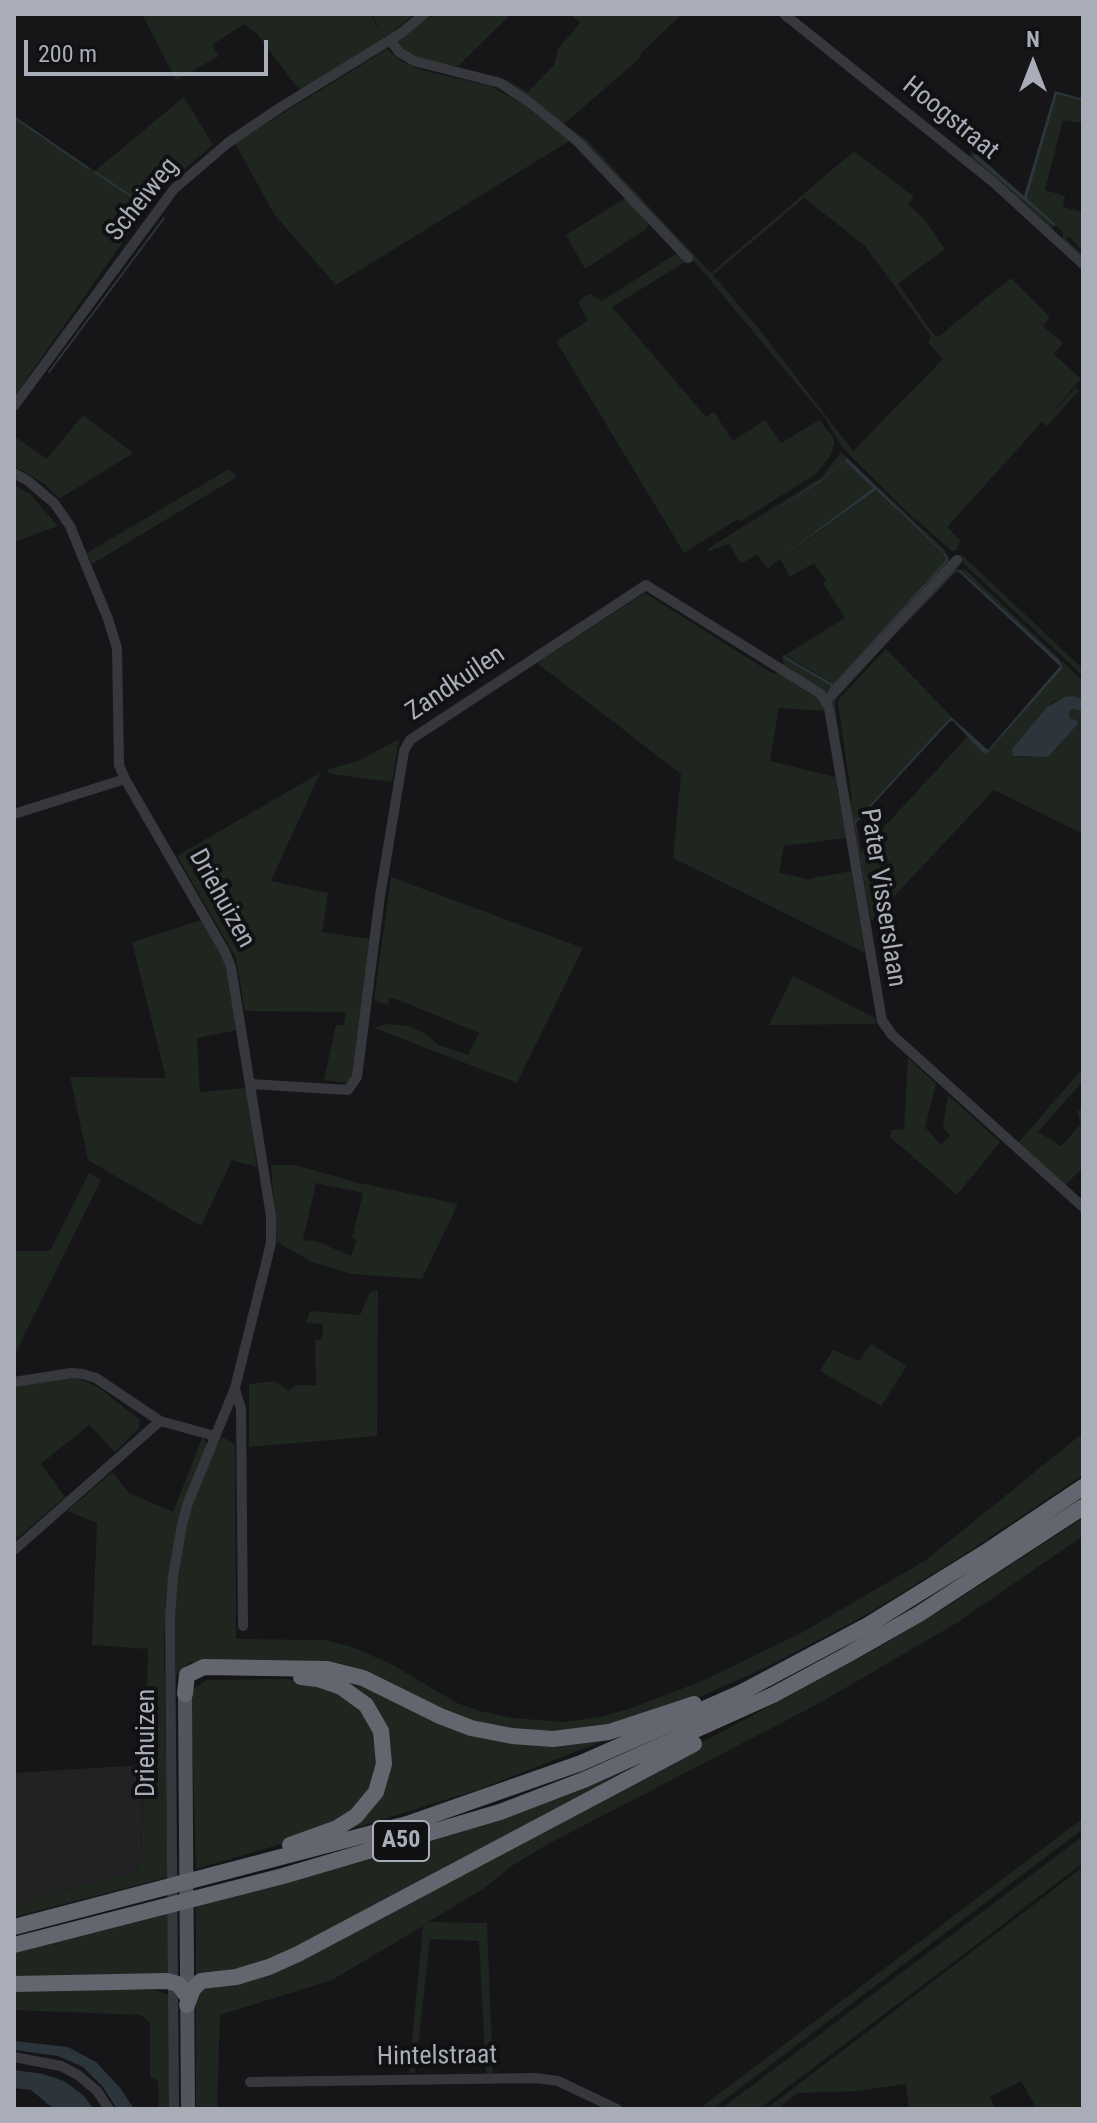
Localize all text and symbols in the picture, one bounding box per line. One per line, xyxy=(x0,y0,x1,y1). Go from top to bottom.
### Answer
scale bar xyxy=(28,24,272,74)
north arrow xyxy=(993,24,1073,104)
text: N xyxy=(1026,27,1040,52)
text: 200 m xyxy=(38,40,97,68)
street label: Hoogstraat xyxy=(896,71,1004,167)
street label: Scheiweg xyxy=(100,152,186,248)
street label: Zandkuilen xyxy=(401,640,511,728)
street label: Pater Visserslaan xyxy=(852,807,912,989)
street label: Driehuizen xyxy=(181,844,261,954)
street label: Driehuizen xyxy=(131,1689,163,1797)
road number: A50 xyxy=(373,1821,429,1861)
street label: Hintelstraat xyxy=(377,2040,497,2074)

